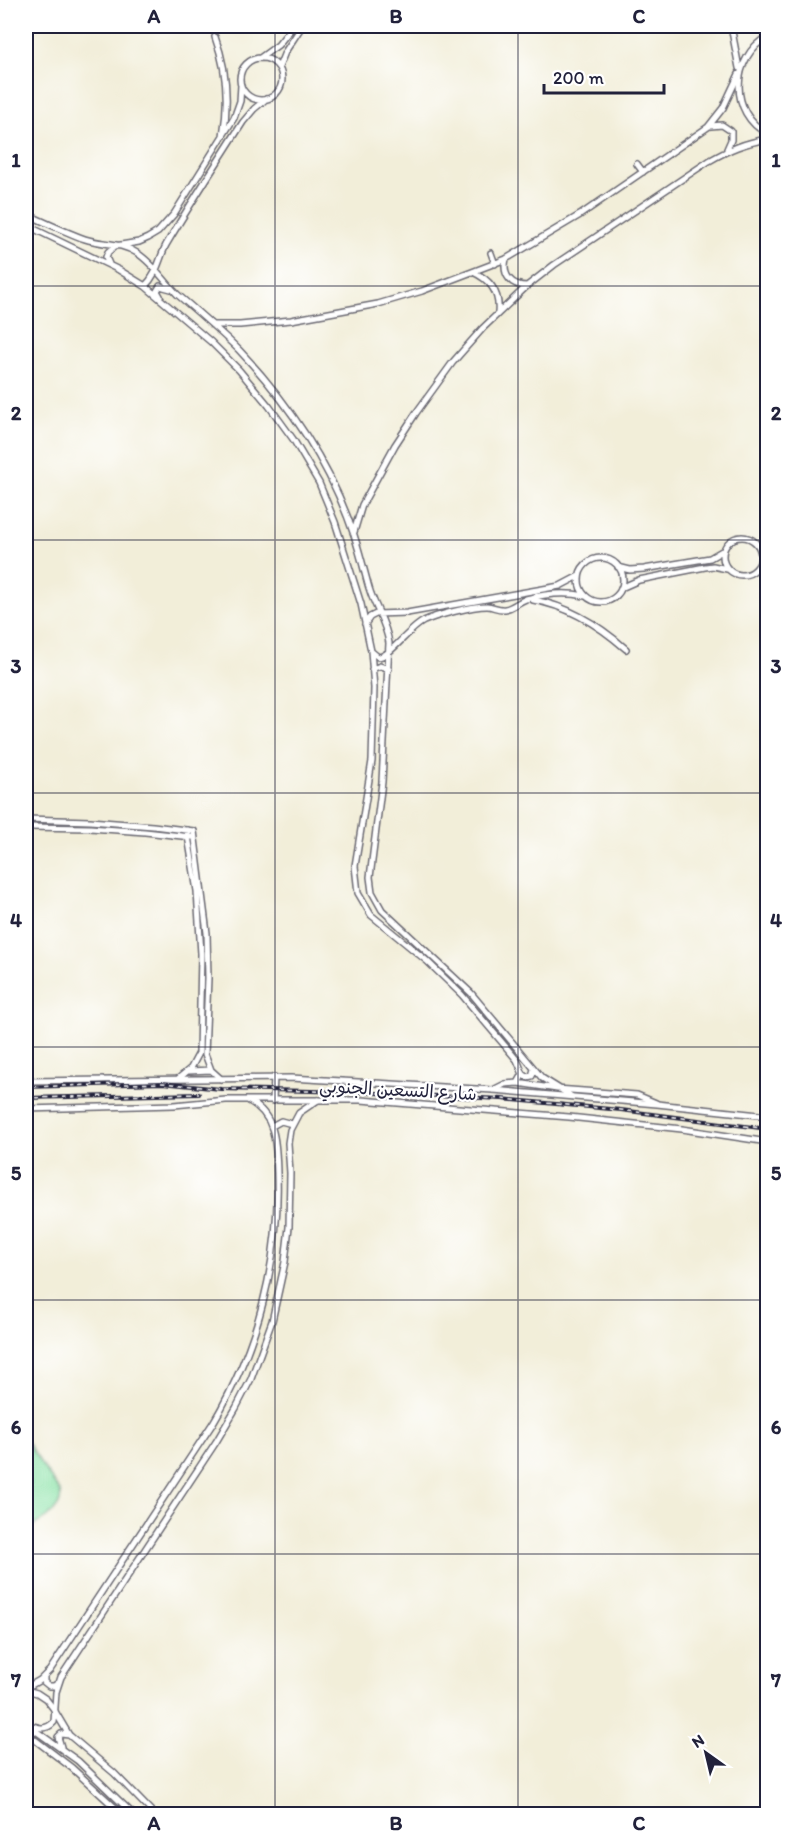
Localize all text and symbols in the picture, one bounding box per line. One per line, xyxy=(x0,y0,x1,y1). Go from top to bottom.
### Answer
text: A xyxy=(147,4,161,28)
text: B xyxy=(390,4,403,28)
text: C xyxy=(633,4,646,28)
scale bar xyxy=(544,57,664,95)
text: 200 m xyxy=(553,67,604,89)
text: 1 xyxy=(11,148,21,172)
text: 1 xyxy=(771,148,781,172)
text: 2 xyxy=(11,401,22,425)
text: 2 xyxy=(771,401,782,425)
text: 3 xyxy=(11,654,22,678)
text: 3 xyxy=(771,654,782,678)
text: 4 xyxy=(10,908,22,932)
text: 4 xyxy=(770,908,782,932)
street label: شارع التسعين الجنوبي xyxy=(319,1075,477,1110)
text: 5 xyxy=(11,1161,22,1185)
text: 5 xyxy=(771,1161,782,1185)
text: 6 xyxy=(11,1415,22,1439)
text: 6 xyxy=(771,1415,782,1439)
text: 7 xyxy=(10,1668,21,1692)
text: 7 xyxy=(770,1668,781,1692)
north arrow xyxy=(676,1723,736,1783)
text: N xyxy=(688,1730,708,1752)
text: A xyxy=(147,1811,161,1835)
text: B xyxy=(390,1811,403,1835)
text: C xyxy=(633,1811,646,1835)

